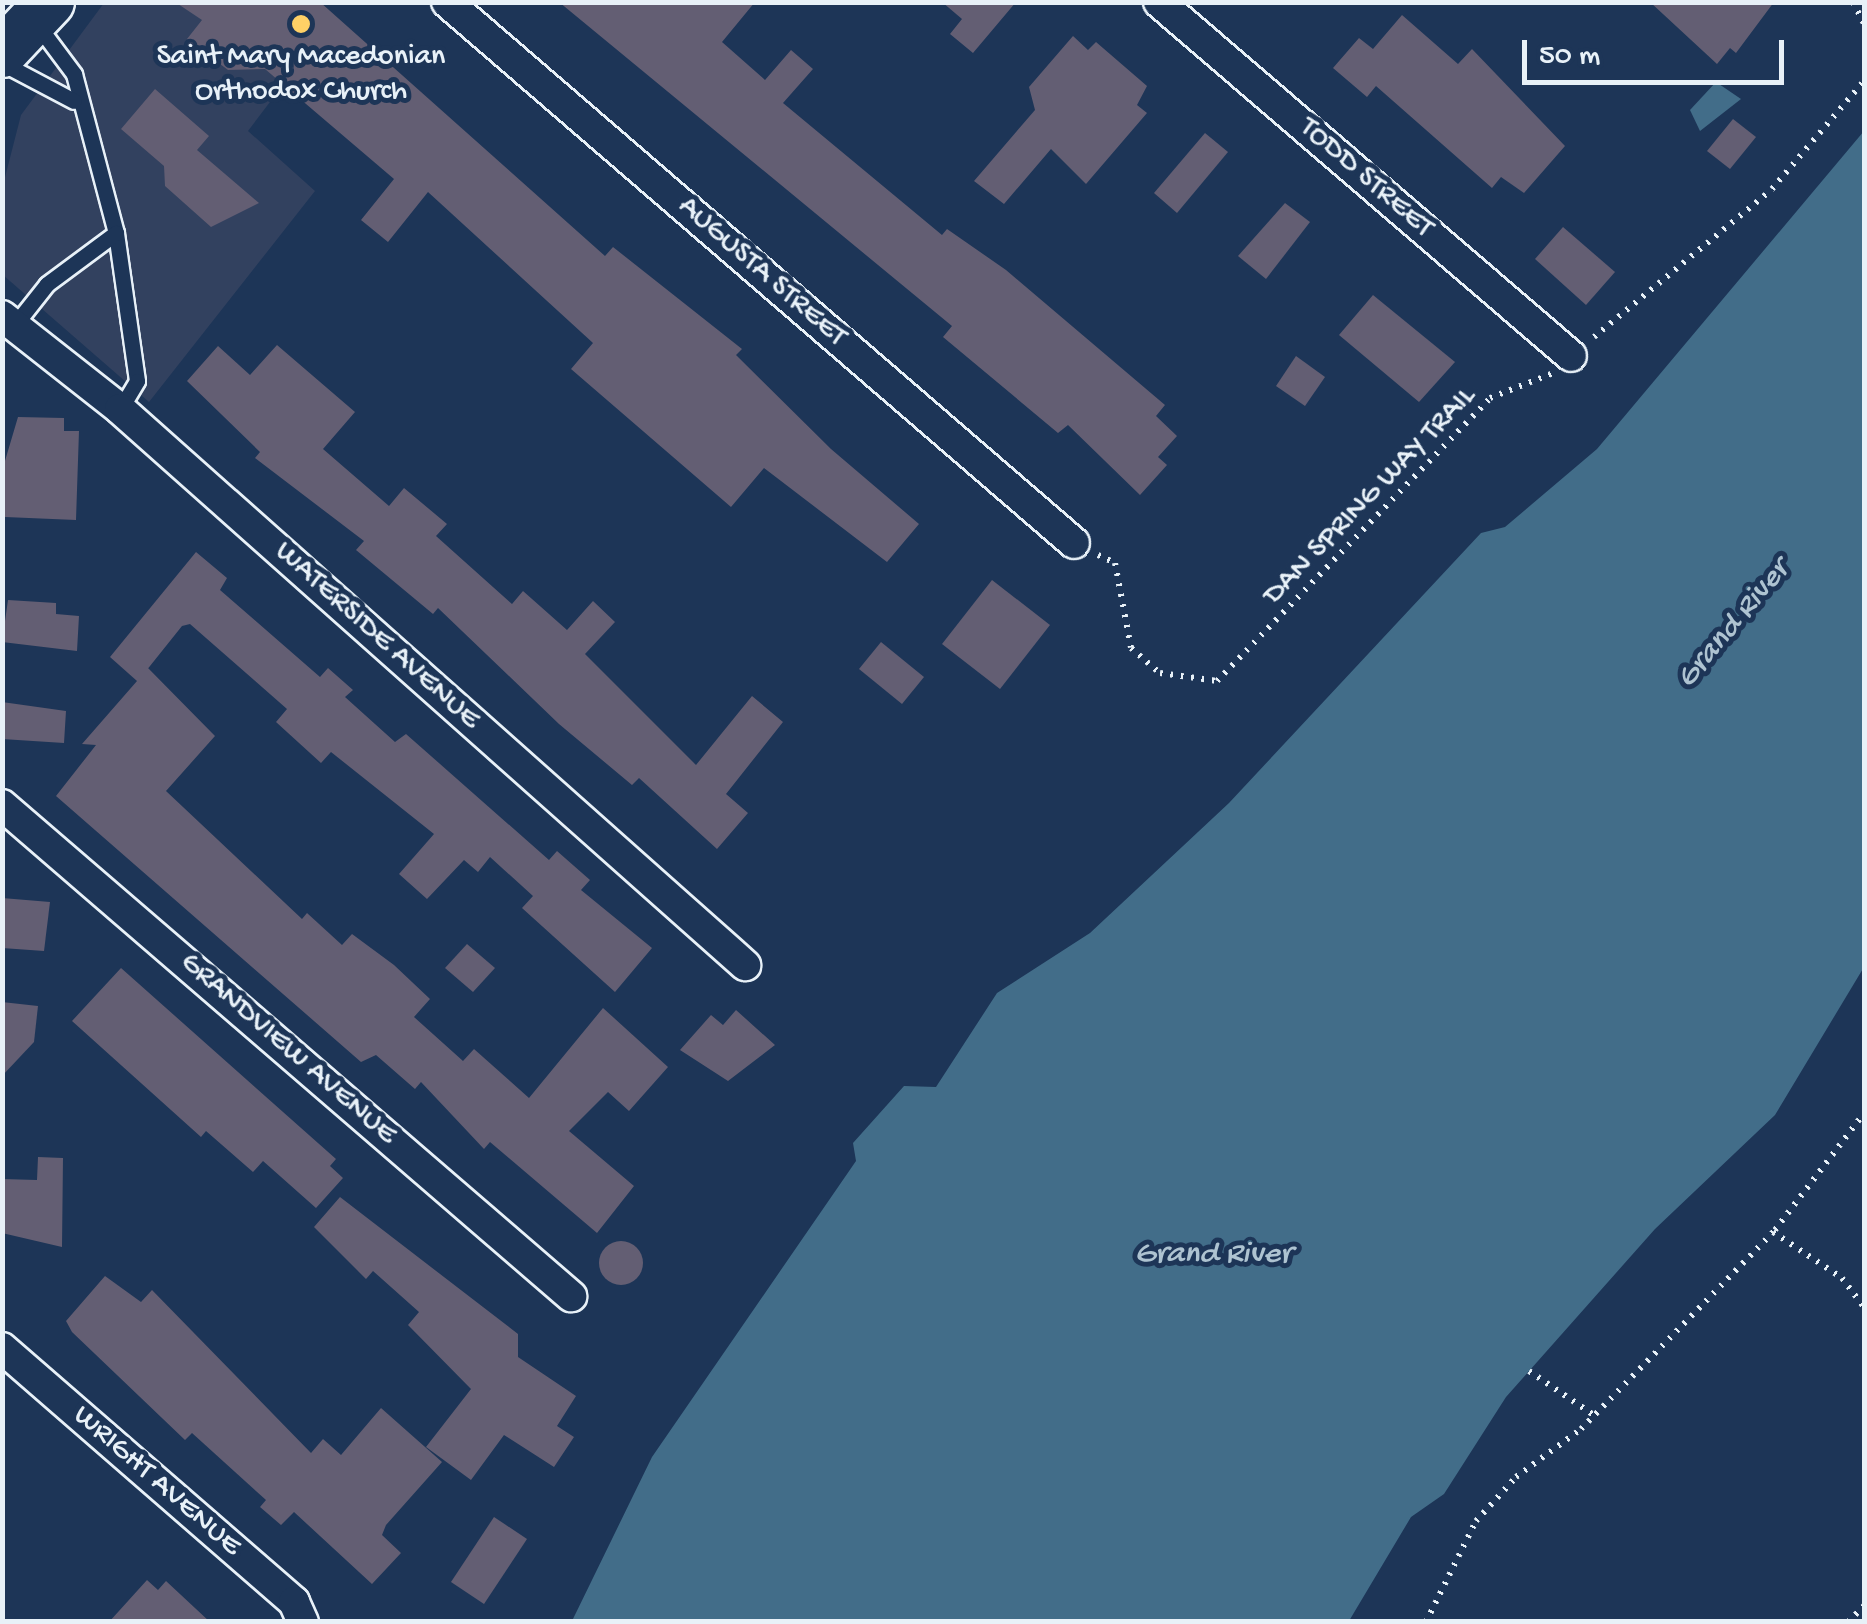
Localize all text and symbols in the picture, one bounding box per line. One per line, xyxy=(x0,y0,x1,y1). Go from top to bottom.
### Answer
marker: Saint Mary Macedonian Orthodox Church xyxy=(290,13,312,35)
scale bar xyxy=(1527,20,1790,82)
place label: Saint Mary Macedonian Orthodox Church xyxy=(157,40,445,110)
text: 50 m xyxy=(1539,40,1600,75)
street label: TODD STREET xyxy=(1291,111,1439,247)
street label: AUGUSTA STREET xyxy=(669,190,853,356)
street label: DAN SPRING WAY TRAIL xyxy=(1257,380,1485,614)
street label: WATERSIDE AVENUE xyxy=(266,535,486,739)
water label: Grand River xyxy=(1669,553,1799,697)
street label: GRANDVIEW AVENUE xyxy=(171,946,403,1154)
water label: Grand River xyxy=(1135,1236,1291,1274)
street label: WRIGHT AVENUE xyxy=(64,1399,248,1565)

